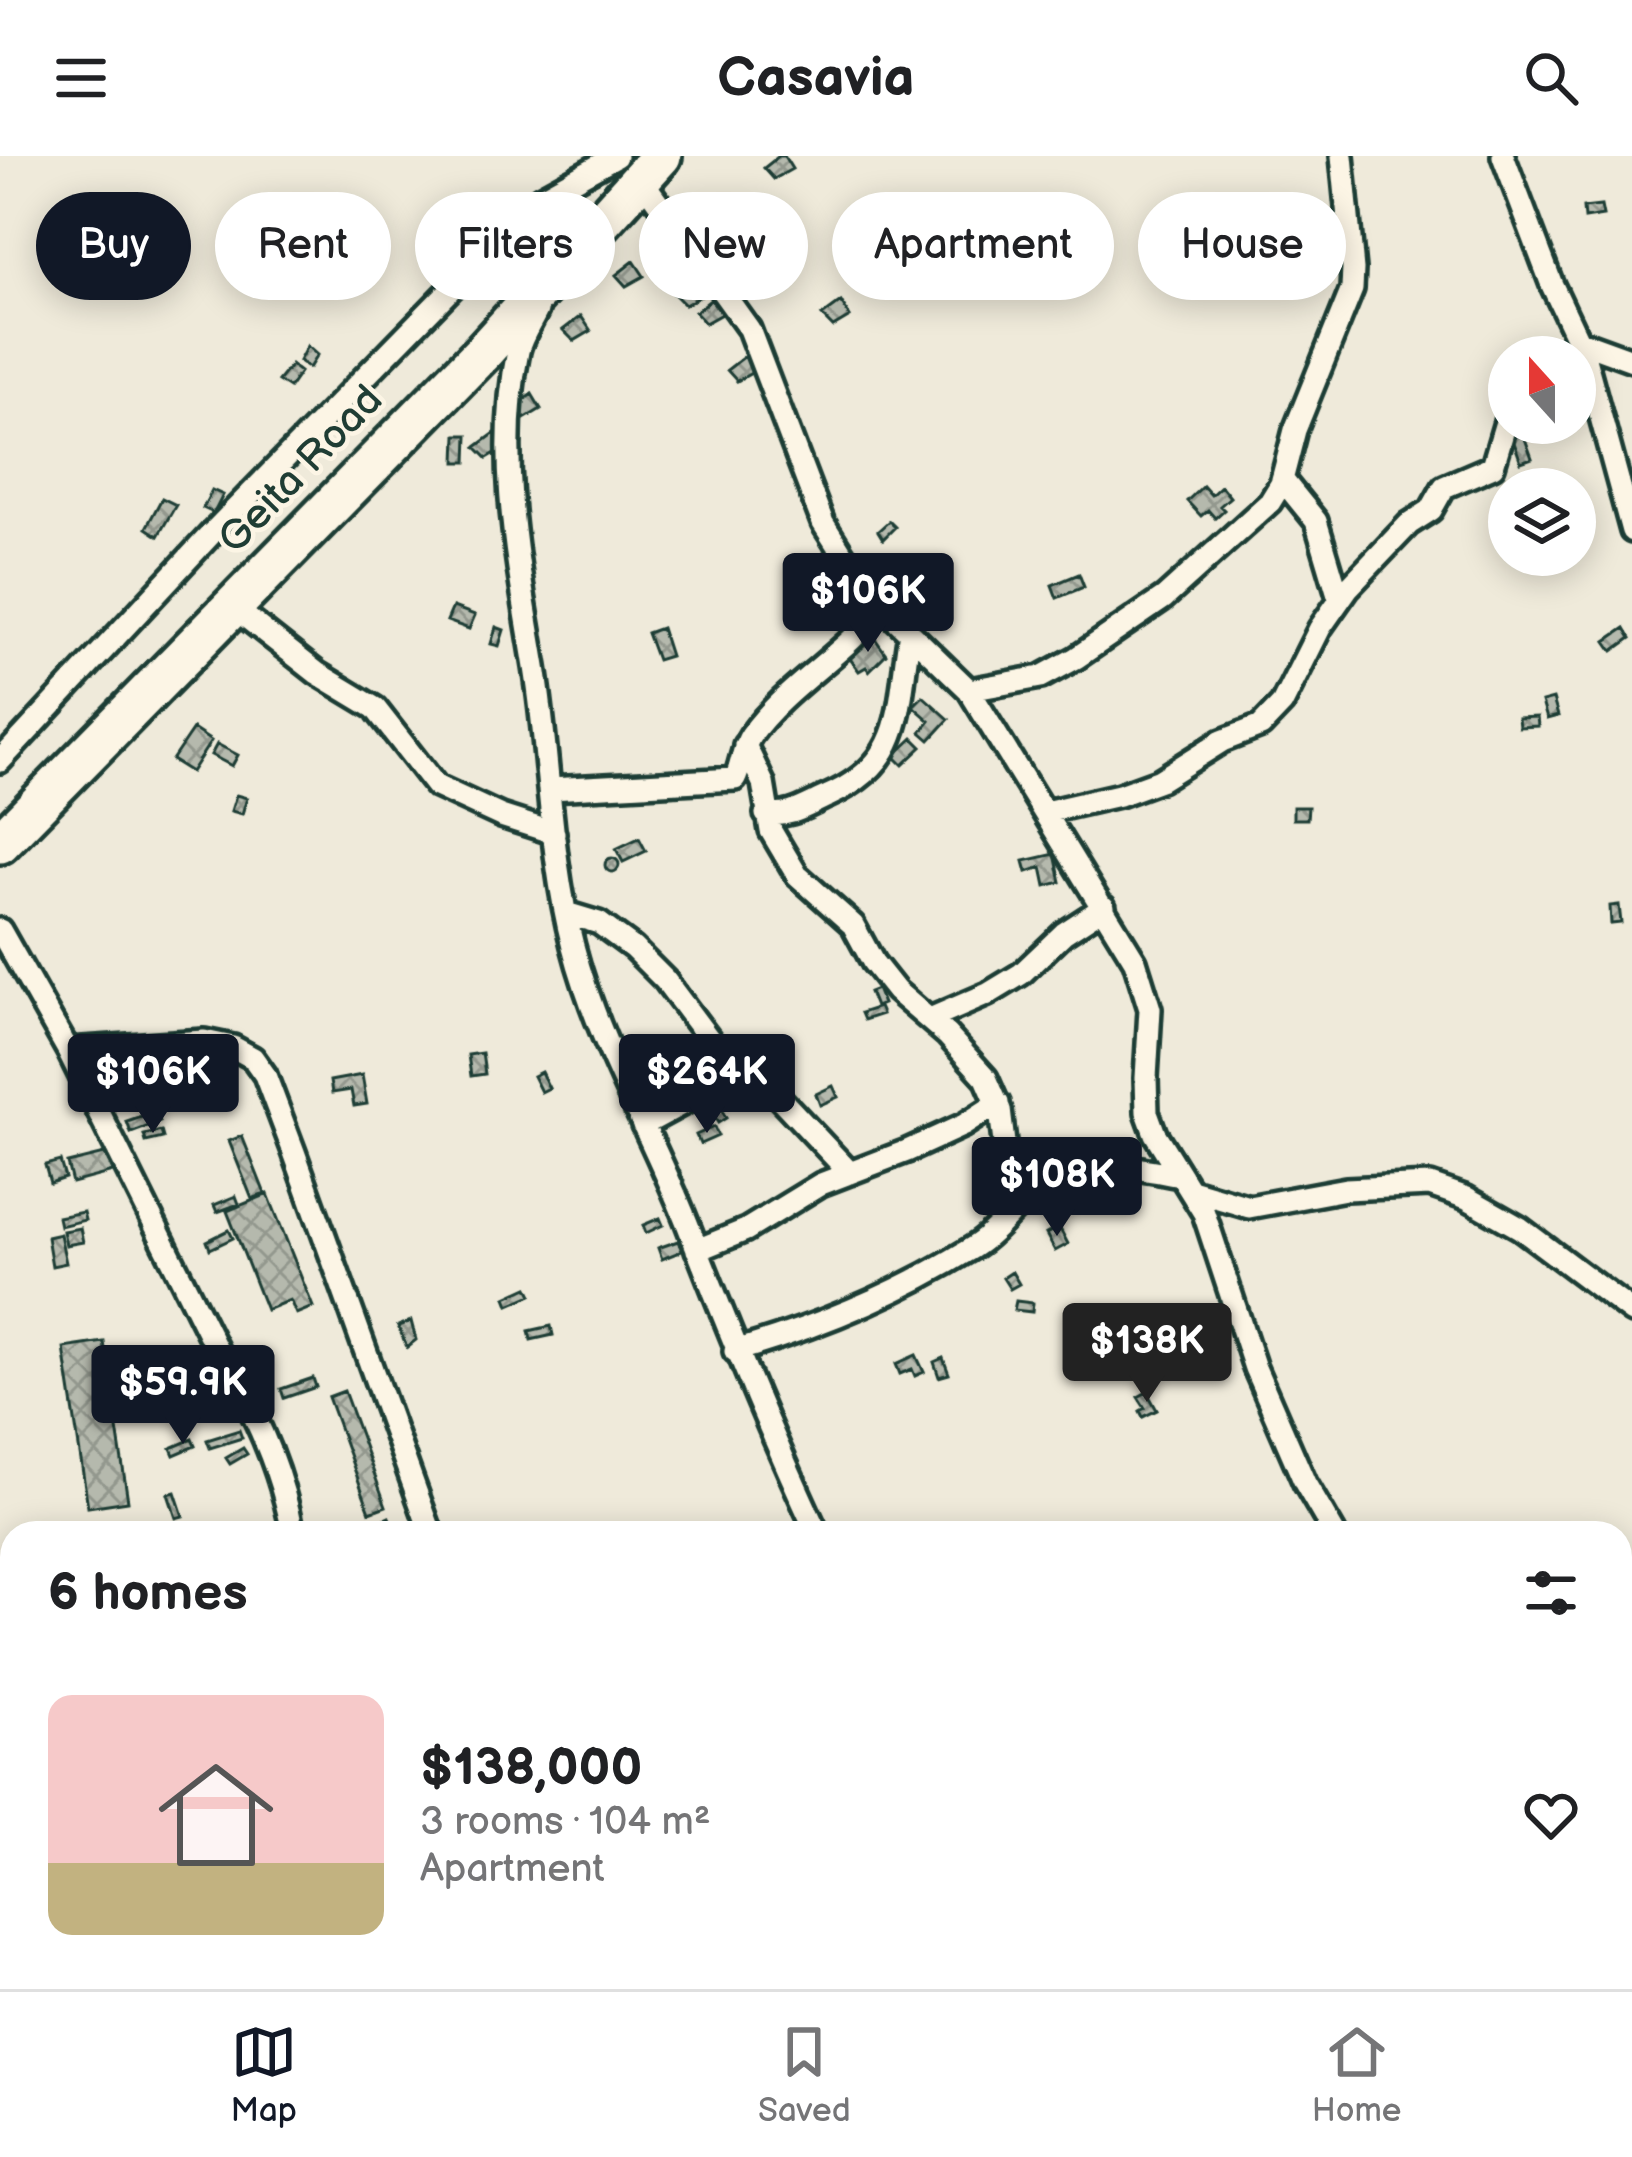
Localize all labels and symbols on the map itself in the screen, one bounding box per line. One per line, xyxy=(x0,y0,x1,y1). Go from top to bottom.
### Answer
north arrow xyxy=(1488,336,1596,444)
street label: Geita Road xyxy=(208,375,394,565)
pin: $106K xyxy=(784,553,952,655)
pin: $106K xyxy=(69,1034,237,1136)
pin: $264K xyxy=(623,1034,791,1136)
pin: $108K xyxy=(973,1137,1141,1239)
pin: $138K xyxy=(1063,1303,1231,1405)
pin: $59.9K xyxy=(85,1345,281,1447)

